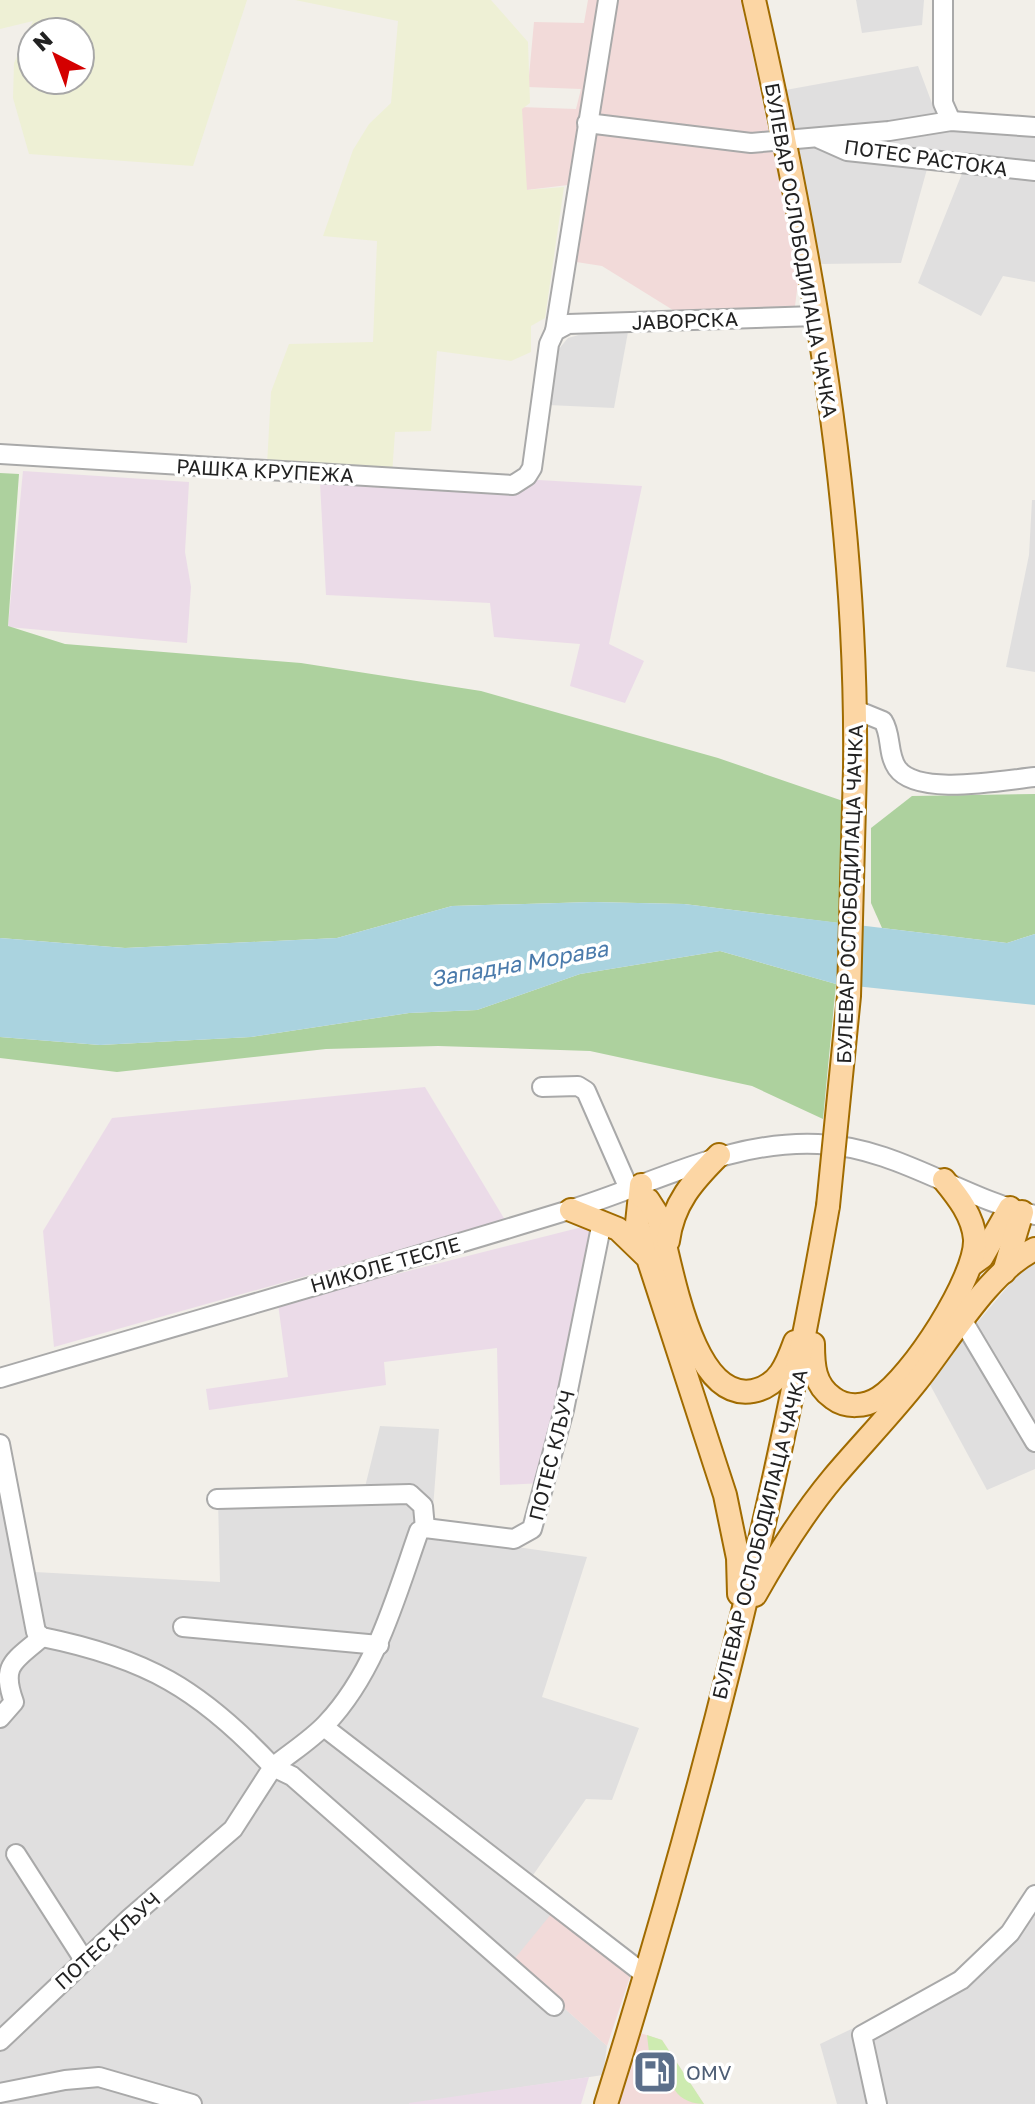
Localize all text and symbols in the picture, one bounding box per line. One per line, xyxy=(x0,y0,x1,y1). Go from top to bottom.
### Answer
north arrow xyxy=(16,16,96,96)
text: N xyxy=(27,25,58,56)
street label: БУЛЕВАР ОСЛОБОДИЛАЦА ЧАЧКА xyxy=(761,81,843,419)
street label: ПОТЕС РАСТОКА xyxy=(843,134,1009,180)
street label: ЈАВОРСКА xyxy=(631,306,739,334)
street label: РАШКА КРУПЕЖА xyxy=(176,453,354,487)
street label: БУЛЕВАР ОСЛОБОДИЛАЦА ЧАЧКА xyxy=(831,724,867,1064)
water label: Западна Морава xyxy=(428,934,611,992)
street label: НИКОЛЕ ТЕСЛЕ xyxy=(307,1231,463,1297)
street label: БУЛЕВАР ОСЛОБОДИЛАЦА ЧАЧКА xyxy=(706,1366,812,1702)
street label: ПОТЕС КЉУЧ xyxy=(523,1387,579,1523)
street label: ПОТЕС КЉУЧ xyxy=(49,1886,165,1994)
fuel station icon: OMV xyxy=(631,2048,679,2096)
place label: OMV xyxy=(686,2060,731,2084)

